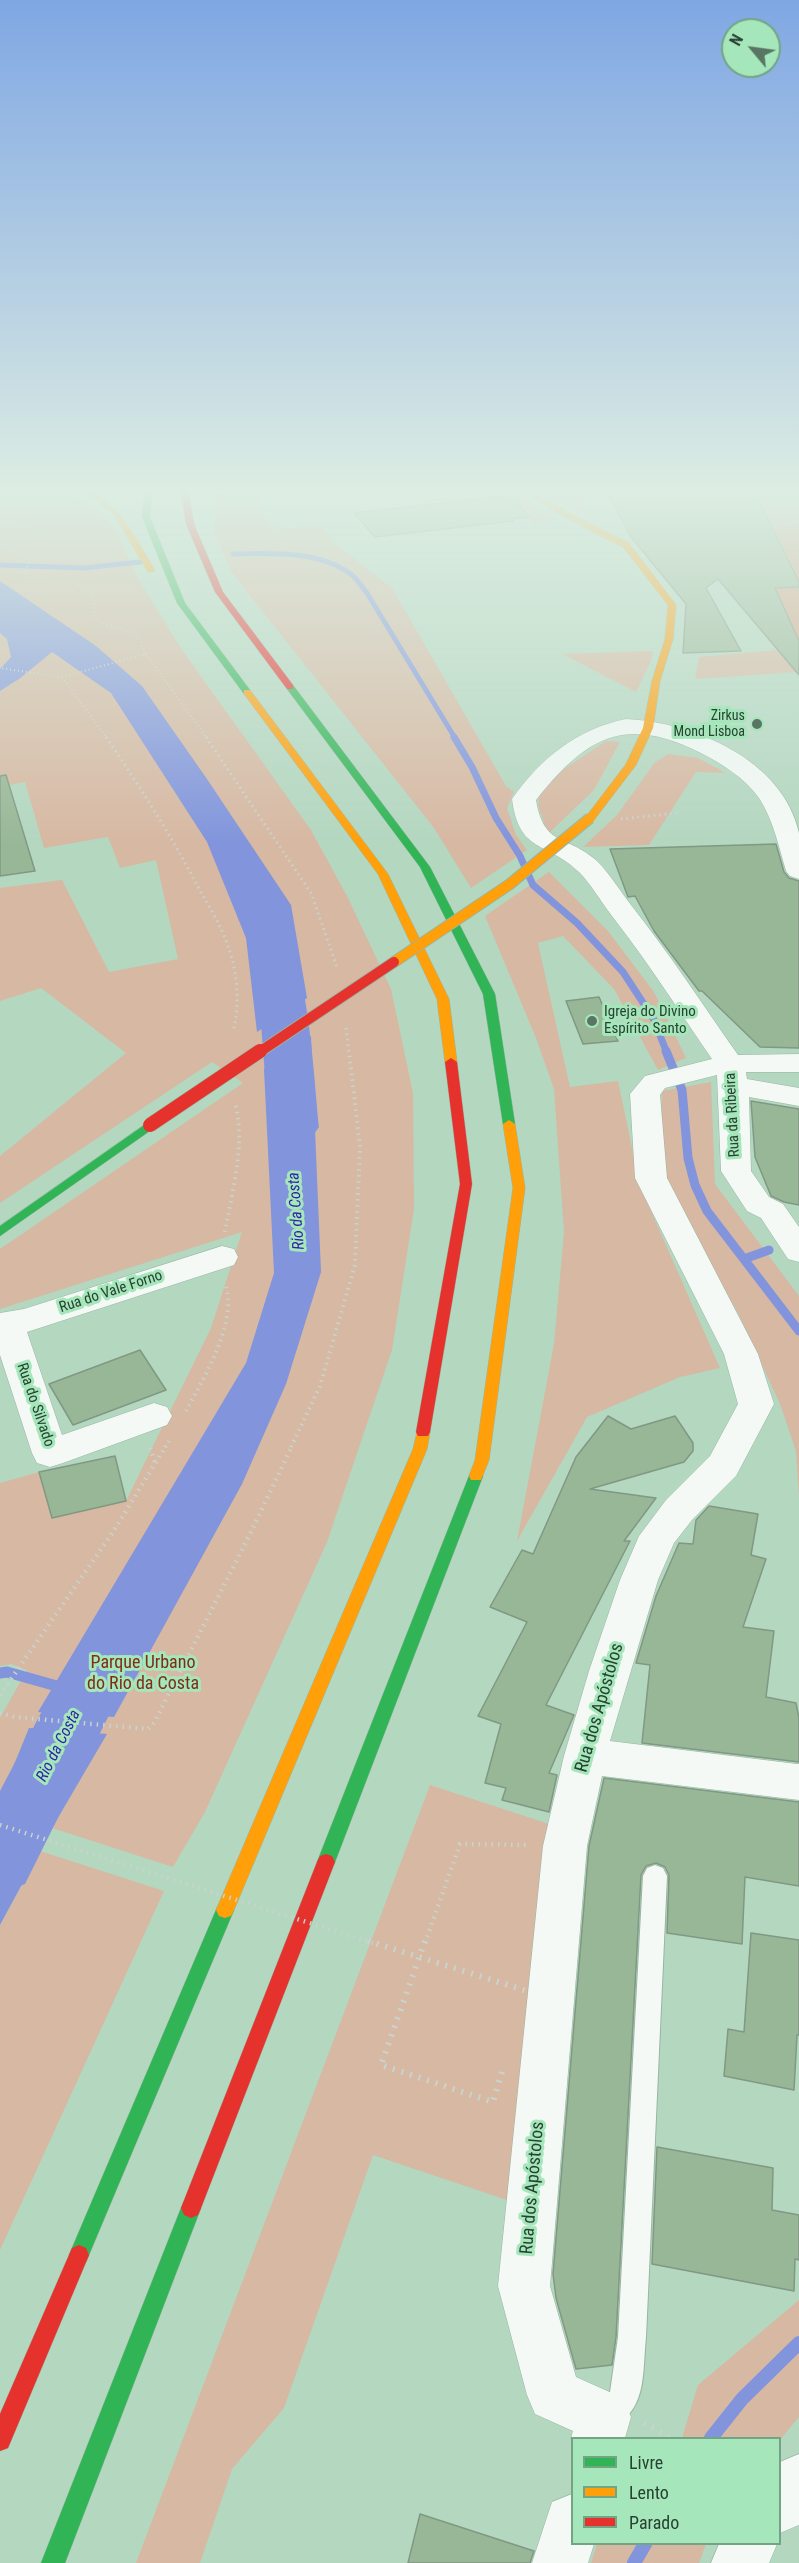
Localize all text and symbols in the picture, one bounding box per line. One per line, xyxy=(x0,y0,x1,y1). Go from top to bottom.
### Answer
north arrow xyxy=(721,18,781,78)
text: N xyxy=(726,31,747,49)
place label: Zirkus Mond Lisboa xyxy=(674,708,745,740)
marker: Zirkus Mond Lisboa xyxy=(750,717,764,731)
place label: Igreja do Divino Espírito Santo xyxy=(604,1003,696,1038)
marker: Igreja do Divino Espírito Santo xyxy=(585,1014,599,1028)
street label: Rua da Ribeira xyxy=(722,1072,744,1158)
water label: Rio da Costa xyxy=(285,1172,309,1250)
street label: Rua do Vale Forno xyxy=(57,1267,165,1317)
street label: Rua do Silvado xyxy=(12,1361,58,1449)
street label: Rua dos Apóstolos xyxy=(571,1641,629,1775)
park label: Parque Urbano do Rio da Costa xyxy=(87,1652,199,1694)
water label: Rio da Costa xyxy=(33,1707,85,1785)
street label: Rua dos Apóstolos xyxy=(516,2121,550,2255)
legend xyxy=(571,2437,781,2545)
text: Livre xyxy=(629,2452,663,2473)
text: Lento xyxy=(629,2482,669,2503)
text: Parado xyxy=(629,2512,679,2533)

